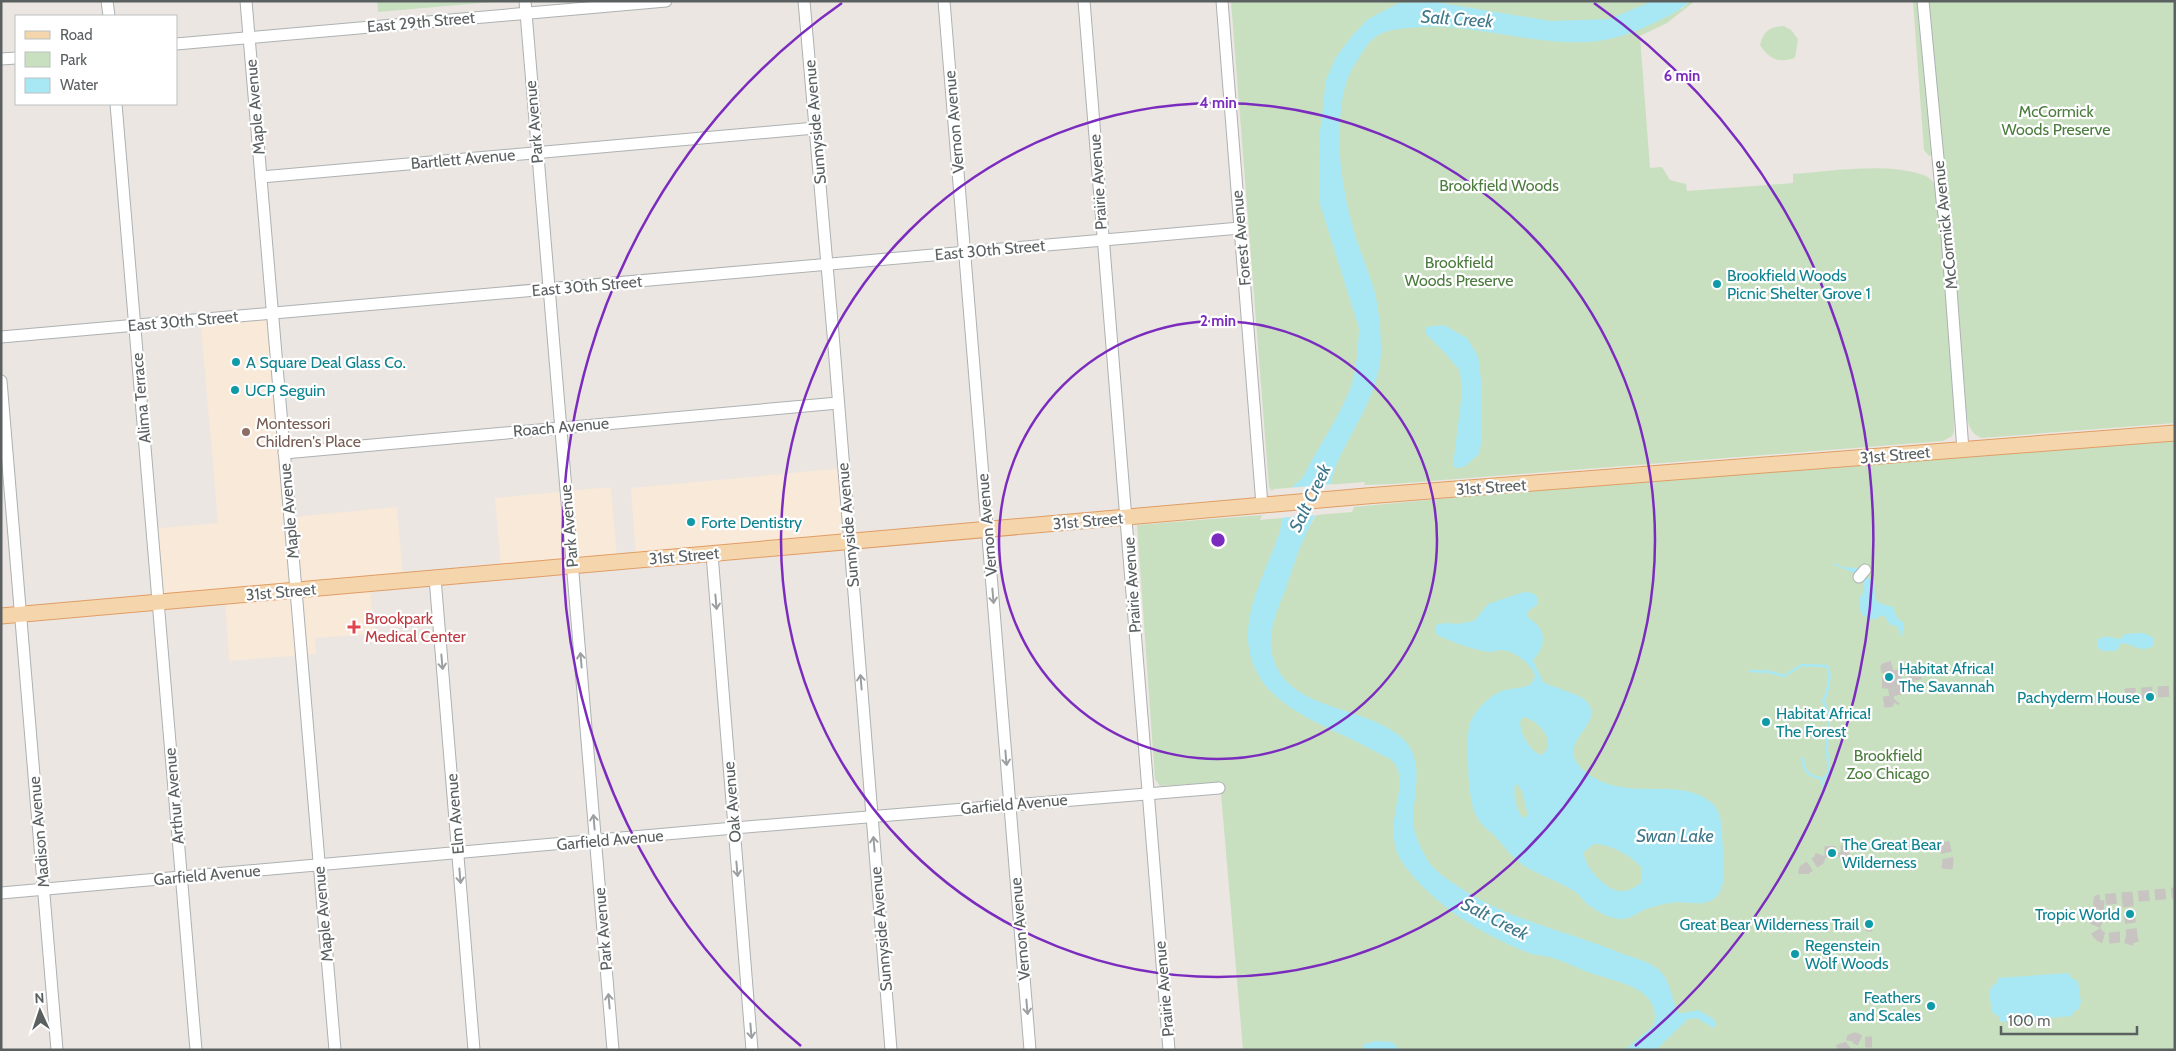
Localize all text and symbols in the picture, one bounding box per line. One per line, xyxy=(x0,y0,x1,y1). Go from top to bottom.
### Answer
water label: Salt Creek xyxy=(1420,6,1495,33)
street label: East 29th Street xyxy=(366,8,476,36)
legend xyxy=(15,15,178,105)
text: Road xyxy=(60,26,93,44)
text: Park xyxy=(60,51,87,69)
street label: Maple Avenue xyxy=(241,58,269,156)
street label: Sunnyside Avenue xyxy=(800,59,830,185)
text: 6 min xyxy=(1664,67,1700,85)
street label: Vernon Avenue xyxy=(940,70,968,174)
text: Water xyxy=(60,76,98,94)
street label: Park Avenue xyxy=(521,80,547,164)
text: 4 min xyxy=(1199,94,1237,112)
park label: McCormick Woods Preserve xyxy=(2001,102,2111,139)
street label: Prairie Avenue xyxy=(1085,133,1111,231)
street label: Bartlett Avenue xyxy=(410,145,516,173)
street label: McCormick Avenue xyxy=(1929,160,1961,290)
park label: Brookfield Woods xyxy=(1439,176,1559,195)
street label: Forest Avenue xyxy=(1227,189,1255,287)
street label: East 30th Street xyxy=(934,236,1047,264)
park label: Brookfield Woods Preserve xyxy=(1404,253,1514,290)
place label: Brookfield Woods Picnic Shelter Grove 1 xyxy=(1727,266,1871,303)
street label: East 30th Street xyxy=(531,272,644,300)
marker: Brookfield Woods Picnic Shelter Grove 1 xyxy=(1711,278,1723,290)
street label: East 30th Street xyxy=(127,307,240,335)
text: 2 min xyxy=(1200,312,1236,330)
street label: Alima Terrace xyxy=(128,352,154,444)
place label: A Square Deal Glass Co. xyxy=(246,353,406,372)
marker: A Square Deal Glass Co. xyxy=(230,356,242,368)
place label: UCP Seguin xyxy=(245,381,325,400)
marker: UCP Seguin xyxy=(229,384,241,396)
street label: Roach Avenue xyxy=(512,413,610,441)
place label: Montessori Children's Place xyxy=(256,414,361,451)
marker: Montessori Children's Place xyxy=(240,426,252,438)
street label: 31st Street xyxy=(1859,442,1932,468)
water label: Salt Creek xyxy=(1284,460,1336,535)
street label: Maple Avenue xyxy=(275,462,303,560)
street label: Sunnyside Avenue xyxy=(833,462,863,588)
street label: Vernon Avenue xyxy=(973,473,1001,577)
street label: 31st Street xyxy=(1455,475,1527,499)
street label: Park Avenue xyxy=(556,484,582,568)
street label: 31st Street xyxy=(1052,508,1125,534)
place label: Forte Dentistry xyxy=(701,513,802,532)
marker: Forte Dentistry xyxy=(685,516,697,528)
centre of rings xyxy=(1209,531,1227,549)
street label: Prairie Avenue xyxy=(1119,536,1145,634)
street label: 31st Street xyxy=(648,543,721,569)
street label: 31st Street xyxy=(245,579,318,605)
one-way arrow xyxy=(988,587,998,603)
one-way arrow xyxy=(711,594,720,610)
place label: Brookpark Medical Center xyxy=(365,609,467,646)
marker: Brookpark Medical Center xyxy=(347,620,361,634)
one-way arrow xyxy=(576,652,585,668)
one-way arrow xyxy=(437,653,447,669)
place label: Habitat Africa! The Savannah xyxy=(1899,659,1994,696)
marker: Habitat Africa! The Savannah xyxy=(1883,671,1895,683)
one-way arrow xyxy=(856,675,866,691)
place label: Pachyderm House xyxy=(2017,688,2140,707)
marker: Pachyderm House xyxy=(2144,691,2156,703)
place label: Habitat Africa! The Forest xyxy=(1776,704,1871,741)
marker: Habitat Africa! The Forest xyxy=(1760,716,1772,728)
park label: Brookfield Zoo Chicago xyxy=(1846,746,1930,783)
street label: Arthur Avenue xyxy=(160,747,188,845)
one-way arrow xyxy=(1002,749,1011,765)
street label: Oak Avenue xyxy=(719,761,745,843)
street label: Elm Avenue xyxy=(442,773,468,855)
street label: Madison Avenue xyxy=(25,776,53,888)
street label: Garfield Avenue xyxy=(960,790,1068,818)
one-way arrow xyxy=(590,814,599,830)
water label: Swan Lake xyxy=(1636,825,1714,847)
street label: Garfield Avenue xyxy=(556,826,664,854)
place label: The Great Bear Wilderness xyxy=(1842,835,1943,872)
one-way arrow xyxy=(870,836,879,852)
marker: The Great Bear Wilderness xyxy=(1826,847,1838,859)
street label: Garfield Avenue xyxy=(153,861,261,889)
one-way arrow xyxy=(732,861,742,877)
street label: Maple Avenue xyxy=(309,865,337,963)
street label: Sunnyside Avenue xyxy=(866,866,896,992)
one-way arrow xyxy=(455,868,464,884)
street label: Vernon Avenue xyxy=(1006,877,1034,981)
street label: Park Avenue xyxy=(590,887,616,971)
water label: Salt Creek xyxy=(1458,893,1533,946)
place label: Tropic World xyxy=(2035,905,2120,924)
marker: Tropic World xyxy=(2124,908,2136,920)
place label: Great Bear Wilderness Trail xyxy=(1680,915,1859,934)
marker: Great Bear Wilderness Trail xyxy=(1863,918,1875,930)
place label: Regenstein Wolf Woods xyxy=(1805,936,1889,973)
street label: Prairie Avenue xyxy=(1150,940,1178,1038)
marker: Regenstein Wolf Woods xyxy=(1789,948,1801,960)
north arrow xyxy=(15,986,65,1036)
place label: Feathers and Scales xyxy=(1849,988,1921,1025)
text: N xyxy=(34,989,45,1007)
one-way arrow xyxy=(604,993,614,1009)
one-way arrow xyxy=(1022,999,1031,1015)
marker: Feathers and Scales xyxy=(1925,1000,1937,1012)
scale bar xyxy=(2001,1004,2137,1036)
text: 100 m xyxy=(2008,1012,2050,1030)
one-way arrow xyxy=(746,1023,755,1039)

